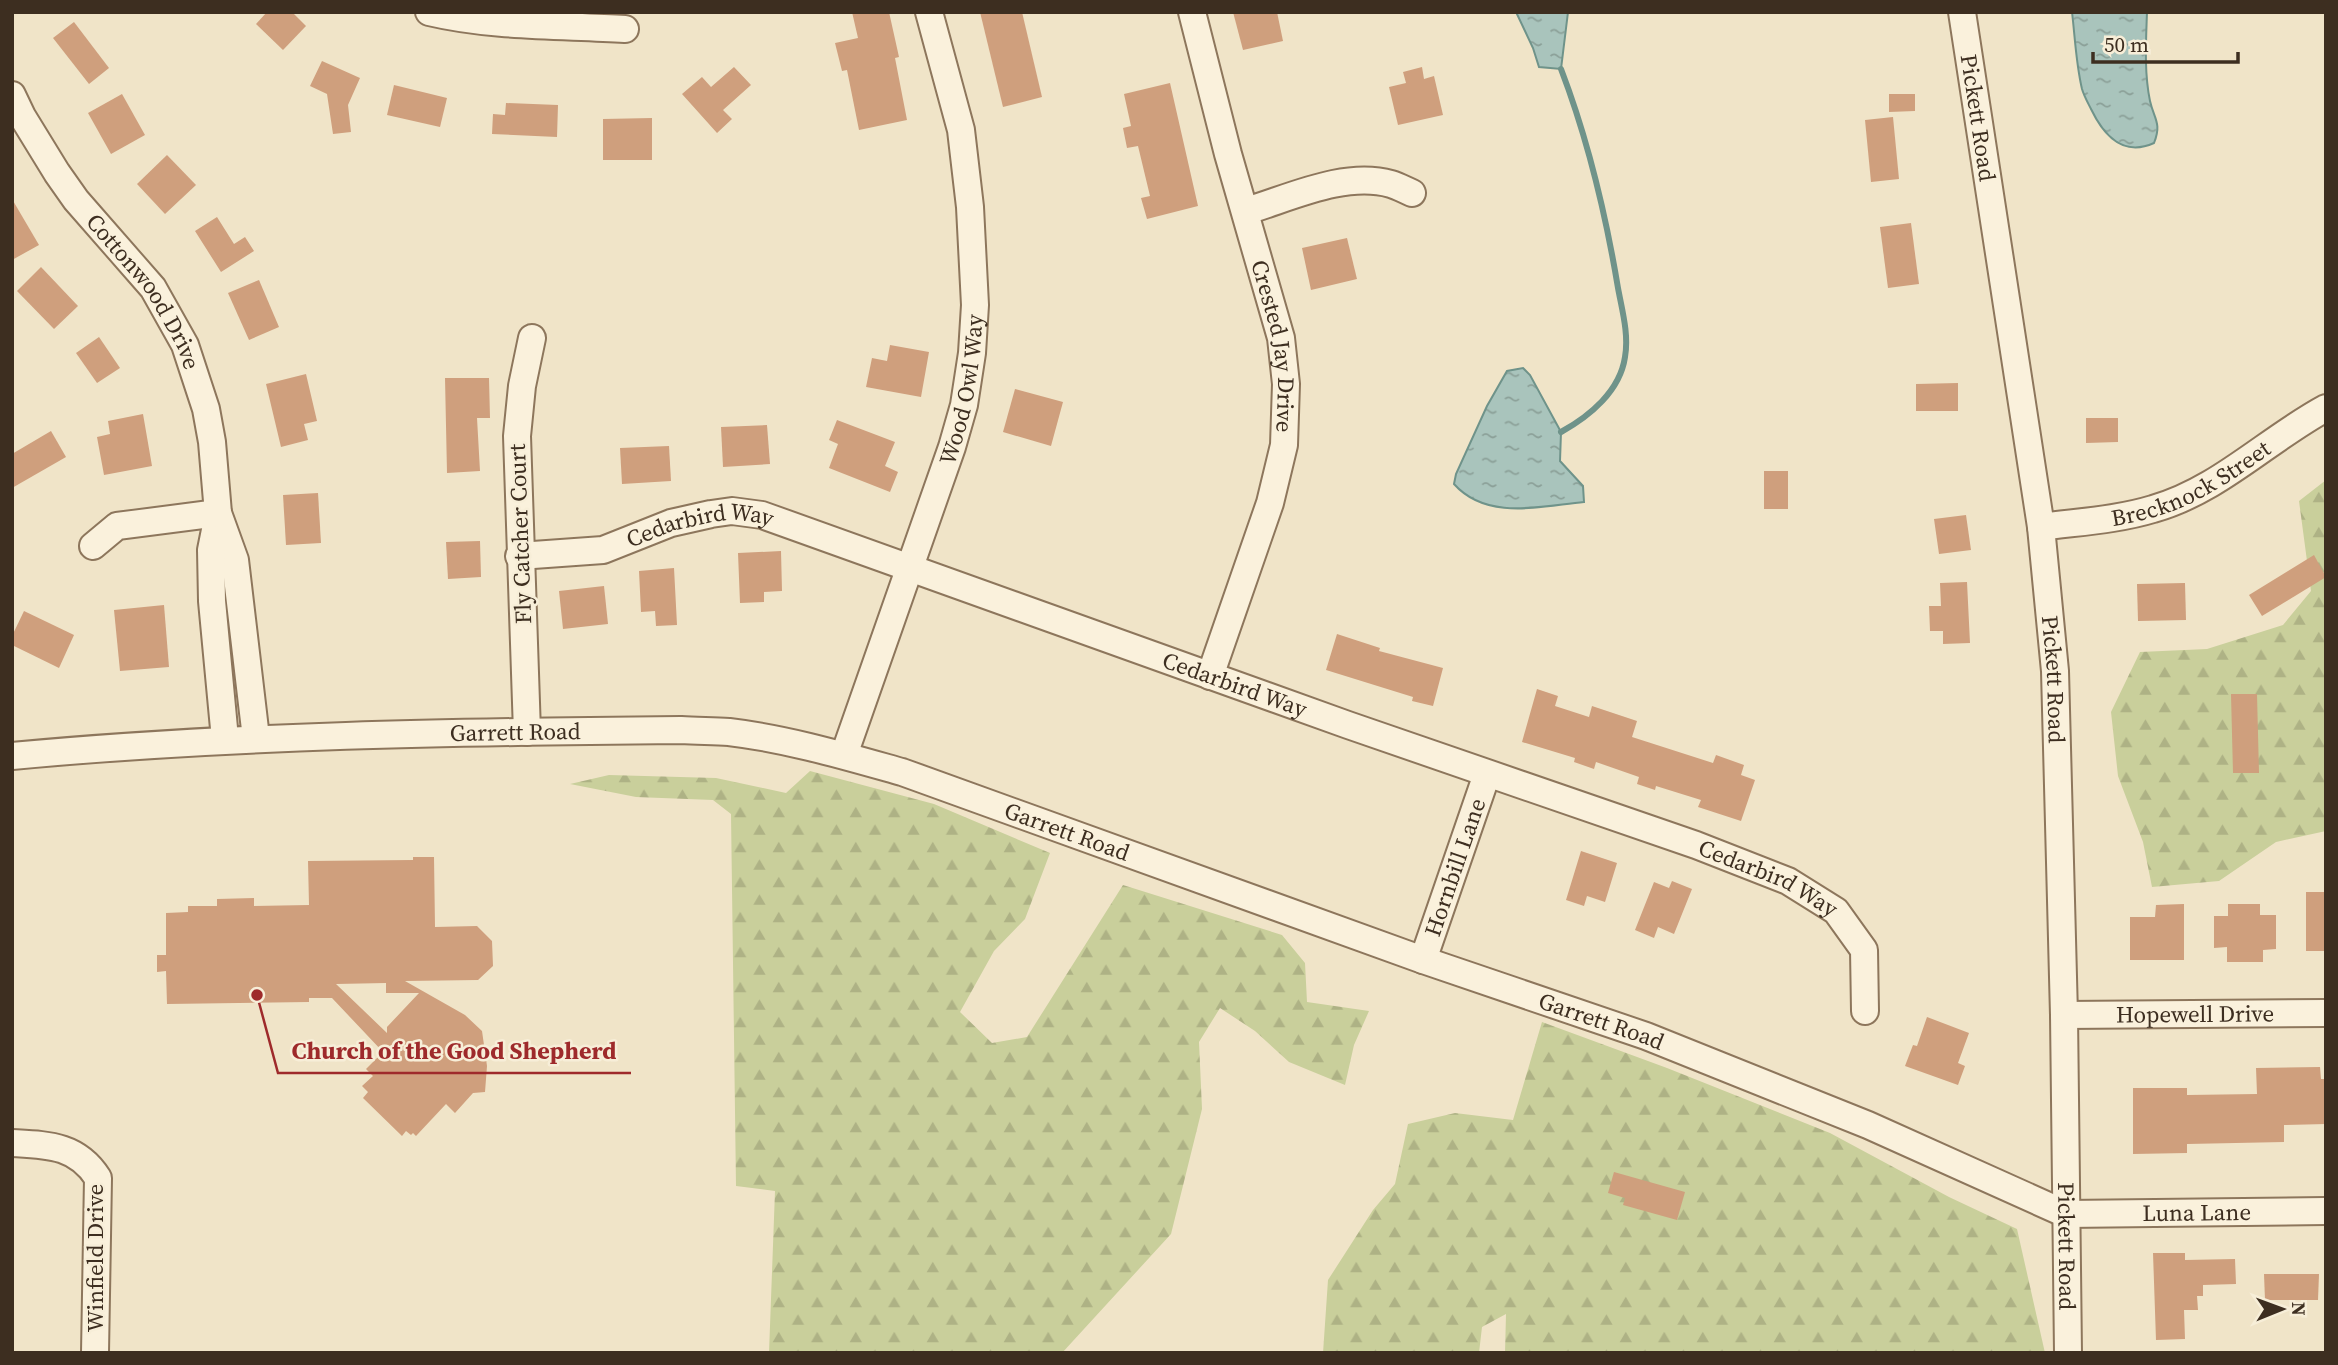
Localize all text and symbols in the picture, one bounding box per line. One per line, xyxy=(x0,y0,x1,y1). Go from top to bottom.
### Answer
scale bar xyxy=(2093,21,2238,65)
text: 50 m xyxy=(2104,30,2149,59)
street label: Pickett Road xyxy=(1953,52,2004,184)
street label: Cottonwood Drive xyxy=(79,207,208,373)
street label: Crested Jay Drive xyxy=(1243,256,1302,433)
street label: Wood Owl Way xyxy=(931,313,990,469)
street label: Brecknock Street xyxy=(2109,432,2277,534)
street label: Fly Catcher Court xyxy=(501,443,539,625)
street label: Cedarbird Way xyxy=(621,495,779,555)
street label: Pickett Road xyxy=(2034,614,2073,744)
street label: Cedarbird Way xyxy=(1158,644,1312,725)
street label: Garrett Road xyxy=(450,715,581,749)
street label: Garrett Road xyxy=(1000,794,1134,869)
street label: Hornbill Lane xyxy=(1416,794,1493,941)
street label: Cedarbird Way xyxy=(1694,832,1844,925)
street label: Garrett Road xyxy=(1534,985,1669,1058)
street label: Hopewell Drive xyxy=(2116,997,2274,1031)
callout: Church of the Good Shepherd xyxy=(278,1028,631,1073)
text: Church of the Good Shepherd xyxy=(292,1034,616,1067)
street label: Pickett Road xyxy=(2050,1182,2083,1310)
street label: Winfield Drive xyxy=(79,1184,111,1332)
street label: Luna Lane xyxy=(2142,1196,2251,1229)
north arrow xyxy=(2247,1274,2317,1344)
text: N xyxy=(2286,1302,2312,1316)

